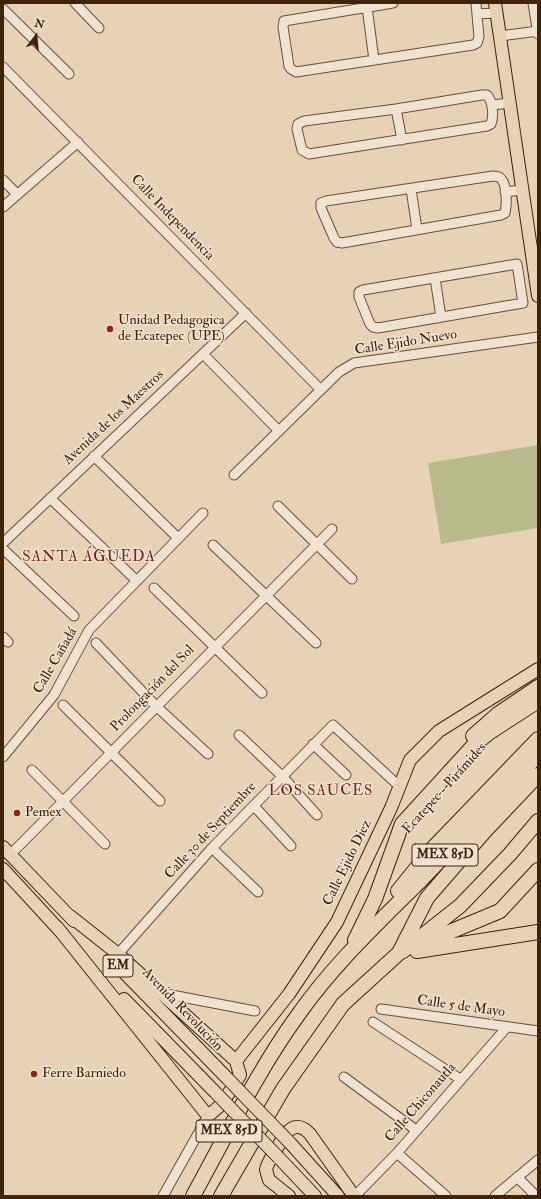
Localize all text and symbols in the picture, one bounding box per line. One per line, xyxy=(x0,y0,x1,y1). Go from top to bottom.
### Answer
north arrow xyxy=(16,16,56,56)
text: N xyxy=(33,16,46,32)
street label: Calle Independencia xyxy=(127,172,217,264)
place label: Unidad Pedagogica de Ecatepec (UPE) xyxy=(118,313,225,346)
marker: Unidad Pedagogica de Ecatepec (UPE) xyxy=(105,324,115,334)
street label: Calle Ejido Nuevo xyxy=(354,327,458,359)
street label: Avenida de los Maestros xyxy=(60,367,168,469)
district label: SANTA ÁGUEDA xyxy=(22,549,156,567)
street label: Calle Cañadá xyxy=(30,625,82,697)
street label: Prolongación del Sol xyxy=(108,642,198,736)
street label: Ecatepec - Pirámides xyxy=(400,740,490,838)
street label: Calle 30 de Septiembre xyxy=(162,779,260,883)
district label: LOS SAUCES xyxy=(269,783,373,801)
place label: Pemex xyxy=(25,805,62,821)
marker: Pemex xyxy=(12,808,22,818)
street label: Calle Ejido Diez xyxy=(320,817,376,909)
road number: MEX 85D xyxy=(412,844,478,866)
road number: EM xyxy=(103,955,133,977)
street label: Avenida Revolución xyxy=(138,965,226,1055)
street label: Calle 5 de Mayo xyxy=(416,993,506,1021)
street label: Calle Chiconautla xyxy=(382,1060,460,1146)
place label: Ferre Barniedo xyxy=(42,1066,126,1082)
marker: Ferre Barniedo xyxy=(29,1069,39,1079)
road number: MEX 85D xyxy=(196,1120,262,1142)

